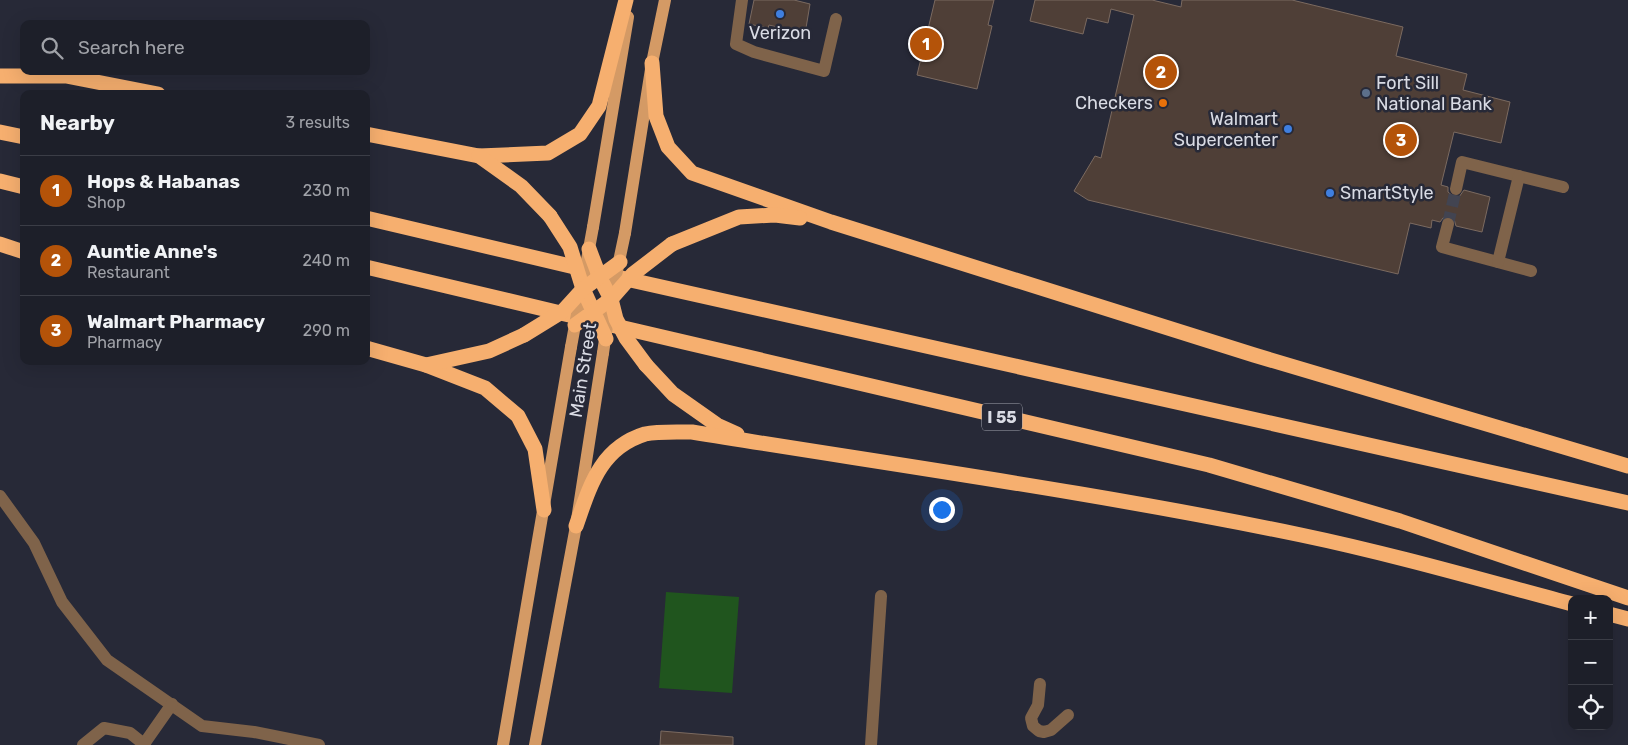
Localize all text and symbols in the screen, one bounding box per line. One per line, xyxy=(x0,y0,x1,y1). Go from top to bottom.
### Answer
marker: Verizon xyxy=(774,8,786,20)
search box xyxy=(20,20,370,75)
place label: Verizon xyxy=(749,22,811,44)
pin: 1 xyxy=(910,25,942,63)
icon: search xyxy=(38,34,66,62)
text: Search here xyxy=(78,36,185,59)
pin: 2 xyxy=(1145,53,1177,91)
place label: Fort Sill National Bank xyxy=(1376,72,1493,115)
marker: Fort Sill National Bank xyxy=(1360,87,1372,99)
place label: Checkers xyxy=(1075,92,1153,114)
marker: Checkers xyxy=(1157,97,1169,109)
place label: Walmart Supercenter xyxy=(1174,108,1278,151)
text: Nearby xyxy=(40,110,115,135)
text: 3 results xyxy=(285,113,350,132)
pin: 3 xyxy=(1385,121,1417,159)
marker: Walmart Supercenter xyxy=(1282,123,1294,135)
text: Hops & Habanas xyxy=(87,170,240,193)
text: 1 xyxy=(52,181,60,200)
text: 230 m xyxy=(303,181,350,200)
place label: SmartStyle xyxy=(1340,182,1434,204)
marker: SmartStyle xyxy=(1324,187,1336,199)
text: Shop xyxy=(87,193,125,212)
text: Auntie Anne's xyxy=(87,240,218,263)
text: 2 xyxy=(51,251,61,270)
text: 240 m xyxy=(303,251,350,270)
text: Restaurant xyxy=(87,263,170,282)
text: Walmart Pharmacy xyxy=(87,310,265,333)
text: 3 xyxy=(51,321,61,340)
text: 290 m xyxy=(303,321,350,340)
street label: Main Street xyxy=(565,321,601,419)
text: Pharmacy xyxy=(87,333,162,352)
road number: I 55 xyxy=(982,404,1022,431)
your location xyxy=(929,497,955,523)
map controls xyxy=(1568,595,1613,730)
button: + xyxy=(1568,595,1613,640)
button: − xyxy=(1568,640,1613,685)
button: locate xyxy=(1568,685,1613,730)

